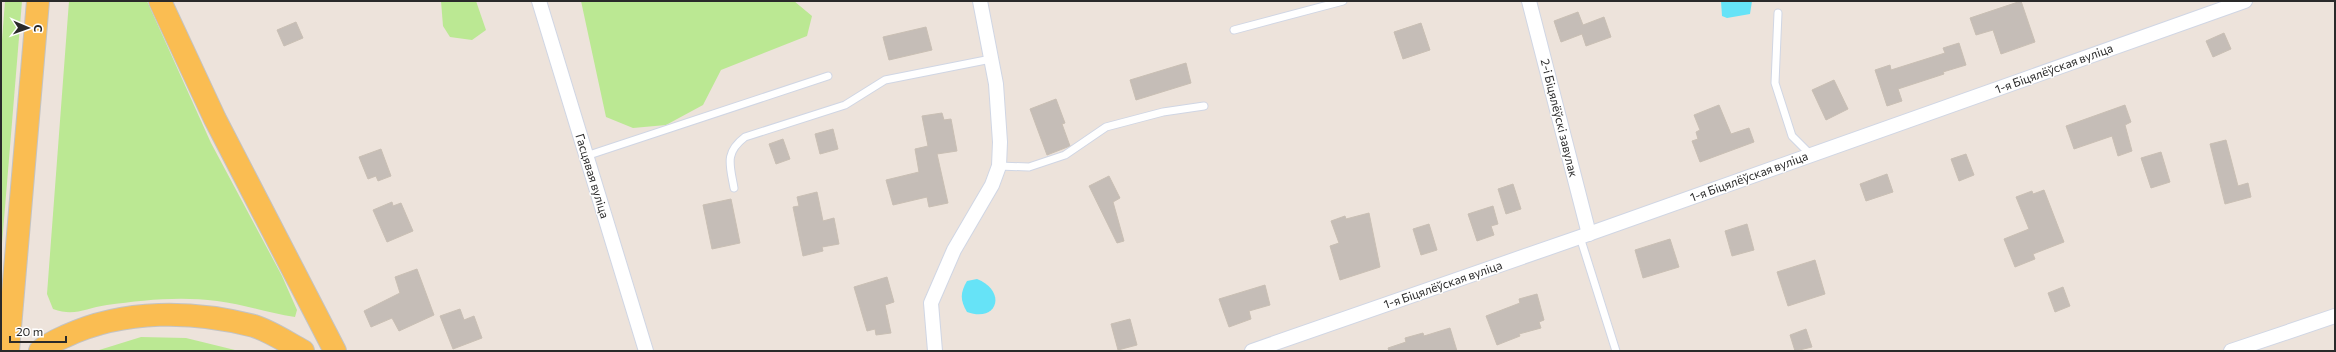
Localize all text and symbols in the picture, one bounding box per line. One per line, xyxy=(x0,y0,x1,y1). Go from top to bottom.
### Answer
north arrow xyxy=(8,8,48,48)
text: С xyxy=(32,24,45,33)
street label: 1-я Біцялёўская вуліца xyxy=(1993,40,2114,96)
street label: 2-і Біцялёўскі завулак xyxy=(1538,57,1582,179)
street label: Гасцявая вуліца xyxy=(573,132,612,220)
street label: 1-я Біцялёўская вуліца xyxy=(1688,148,1809,204)
street label: 1-я Біцялёўская вуліца xyxy=(1382,257,1504,311)
scale bar xyxy=(10,318,66,344)
text: 20 m xyxy=(16,324,43,338)

